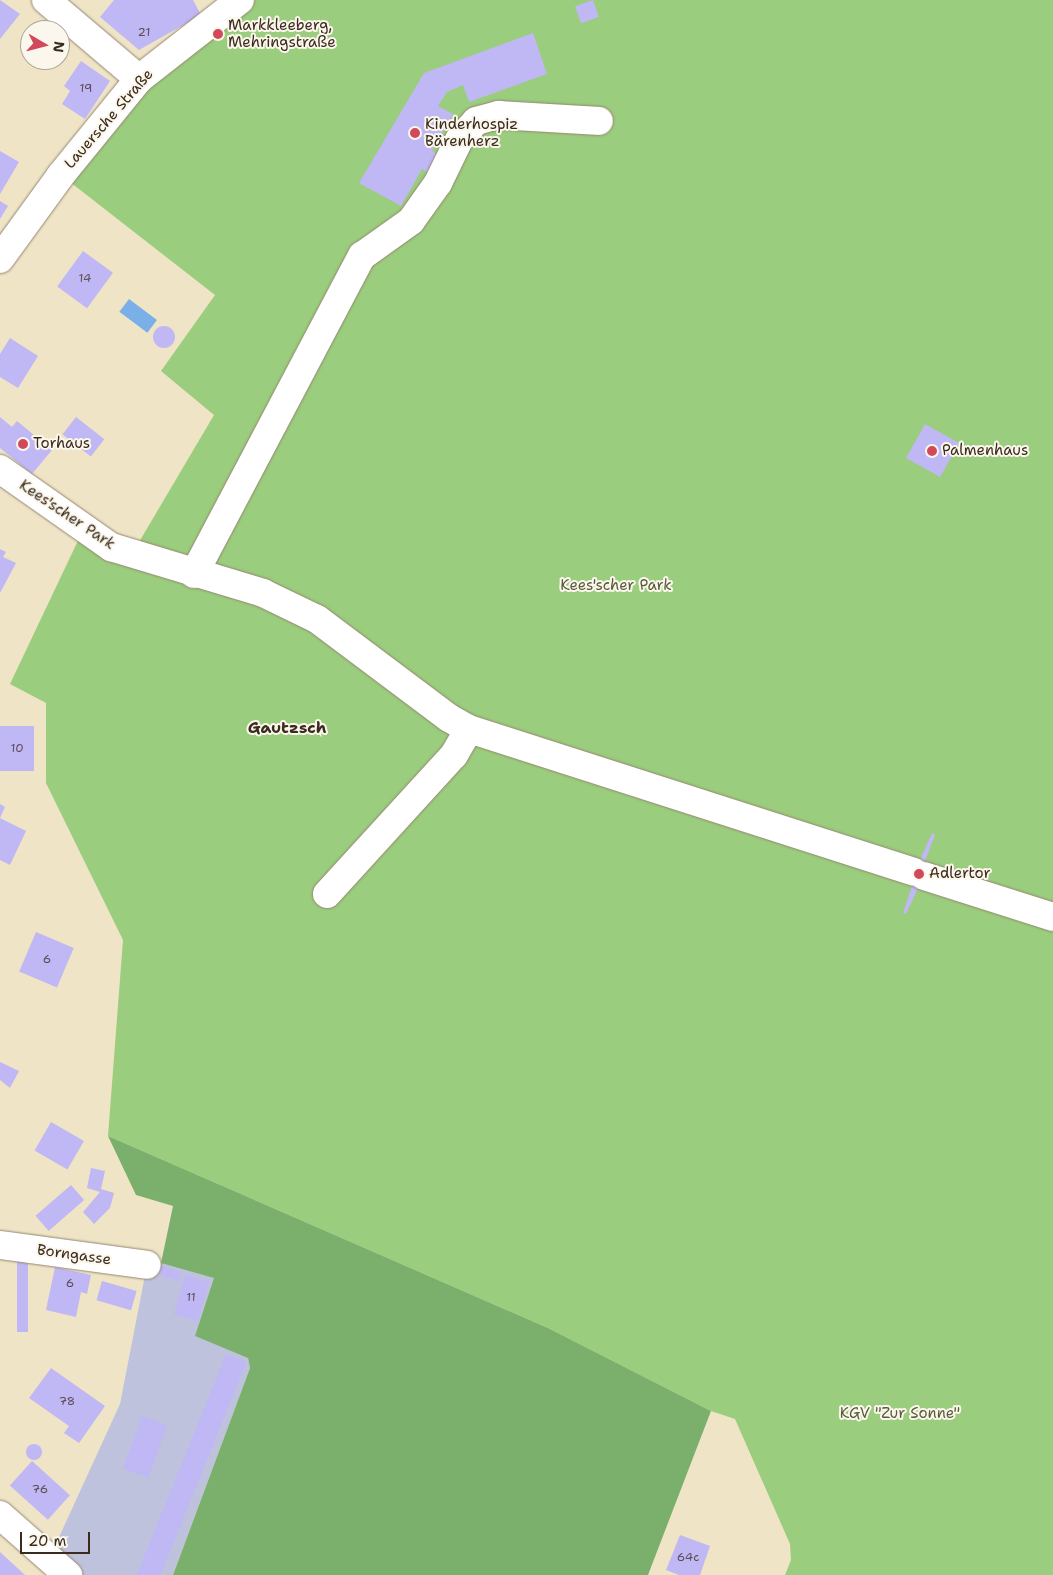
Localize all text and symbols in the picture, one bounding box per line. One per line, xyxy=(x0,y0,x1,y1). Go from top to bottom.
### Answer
place label: Markkleeberg, Mehringstraße xyxy=(228,16,336,51)
north arrow xyxy=(20,20,70,70)
house number: 21 xyxy=(138,26,150,40)
marker: Markkleeberg, Mehringstraße xyxy=(212,28,224,40)
text: N xyxy=(49,40,69,54)
street label: Lauersche Straße xyxy=(61,66,157,172)
house number: 19 xyxy=(80,82,92,96)
place label: Kinderhospiz Bärenherz xyxy=(425,115,518,150)
marker: Kinderhospiz Bärenherz xyxy=(409,127,421,139)
house number: 14 xyxy=(79,272,91,286)
place label: Torhaus xyxy=(33,435,90,453)
marker: Torhaus xyxy=(17,438,29,450)
place label: Palmenhaus xyxy=(942,442,1028,460)
marker: Palmenhaus xyxy=(926,445,938,457)
street label: Kees'scher Park xyxy=(16,476,118,554)
park label: Kees'scher Park xyxy=(560,577,672,595)
district label: Gautzsch xyxy=(248,718,326,738)
house number: 10 xyxy=(10,742,24,756)
place label: Adlertor xyxy=(929,865,991,883)
marker: Adlertor xyxy=(913,868,925,880)
house number: 6 xyxy=(43,953,51,967)
street label: Borngasse xyxy=(36,1241,112,1269)
house number: 6 xyxy=(66,1277,74,1291)
house number: 11 xyxy=(186,1291,196,1305)
house number: 78 xyxy=(59,1395,75,1409)
park label: KGV "Zur Sonne" xyxy=(840,1405,960,1423)
house number: 76 xyxy=(32,1483,48,1497)
scale bar xyxy=(22,1522,92,1554)
text: 20 m xyxy=(28,1531,67,1551)
house number: 64c xyxy=(677,1551,699,1565)

